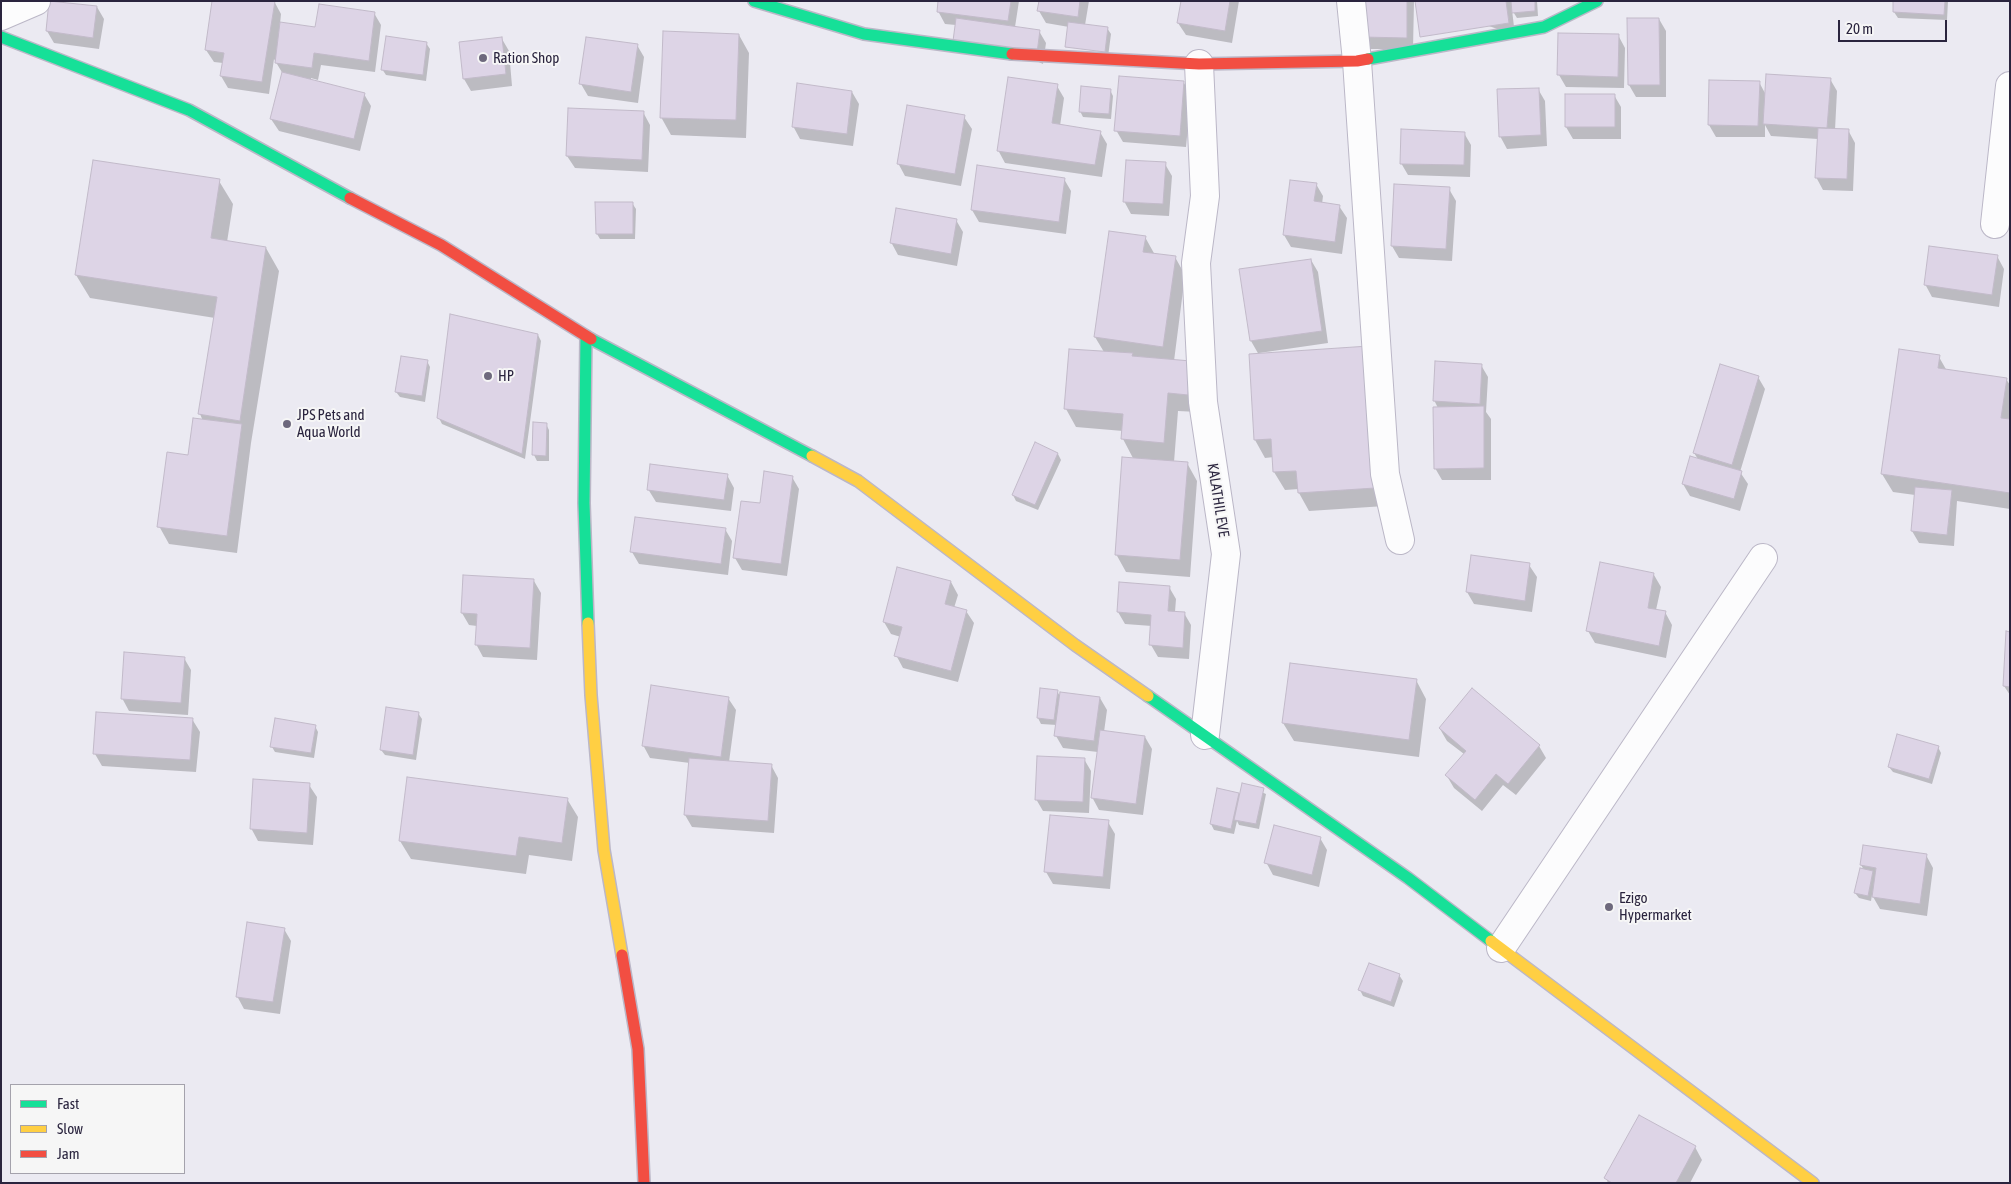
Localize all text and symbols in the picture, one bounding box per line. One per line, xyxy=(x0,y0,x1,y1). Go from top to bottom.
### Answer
scale bar xyxy=(1841,10,1950,42)
text: 20 m xyxy=(1846,20,1873,37)
place label: Ration Shop xyxy=(493,49,559,67)
marker: Ration Shop xyxy=(477,52,489,64)
place label: HP xyxy=(498,367,514,385)
marker: HP xyxy=(482,370,494,382)
place label: JPS Pets and Aqua World xyxy=(297,406,365,441)
marker: JPS Pets and Aqua World xyxy=(281,418,293,430)
street label: KALATHIL EVE xyxy=(1203,462,1233,538)
place label: Ezigo Hypermarket xyxy=(1619,889,1692,924)
marker: Ezigo Hypermarket xyxy=(1603,901,1615,913)
legend xyxy=(10,1084,185,1174)
text: Fast xyxy=(57,1095,79,1112)
text: Slow xyxy=(57,1120,83,1137)
text: Jam xyxy=(57,1145,80,1162)

